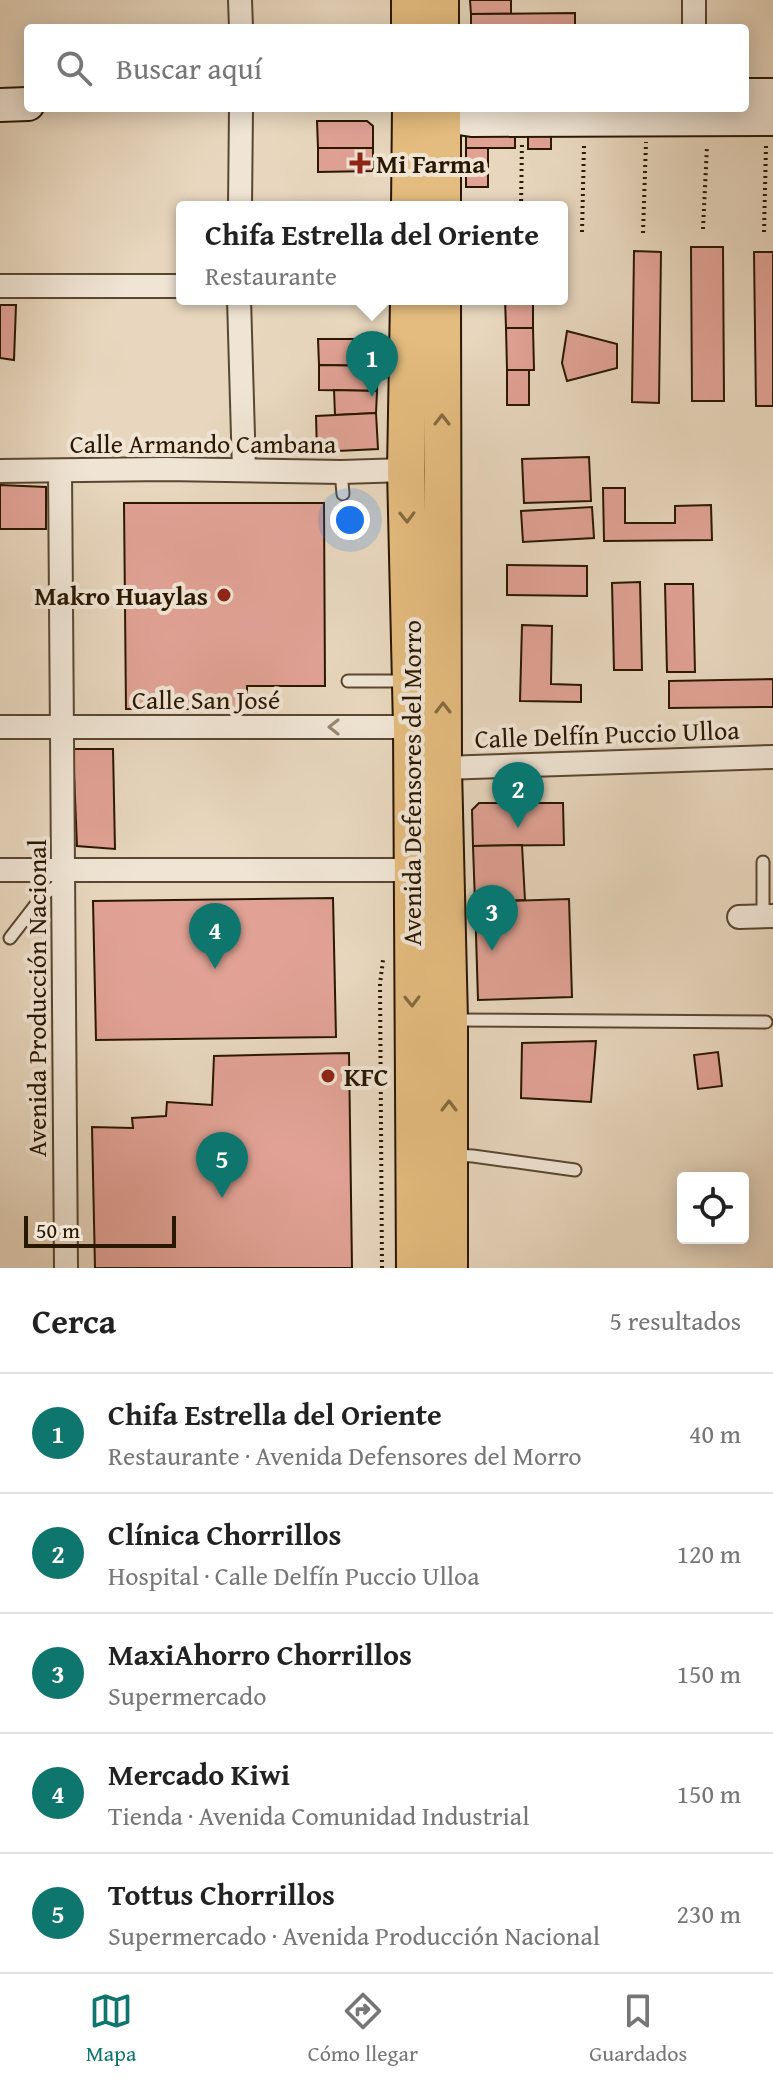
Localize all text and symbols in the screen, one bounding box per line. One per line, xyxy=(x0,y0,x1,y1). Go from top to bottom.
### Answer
search box xyxy=(24,24,749,112)
icon: search xyxy=(52,46,96,90)
text: Buscar aquí xyxy=(116,46,262,90)
place label: Mi Farma xyxy=(376,144,486,183)
marker: Mi Farma xyxy=(351,154,369,172)
popup xyxy=(176,201,568,305)
text: Chifa Estrella del Oriente xyxy=(205,212,539,256)
text: Restaurante xyxy=(205,256,337,295)
pin: 1 xyxy=(346,331,398,397)
one-way arrow xyxy=(433,413,451,426)
street label: Calle Armando Cambana xyxy=(70,424,337,463)
your location xyxy=(330,500,370,540)
one-way arrow xyxy=(399,511,416,524)
place label: Makro Huaylas xyxy=(34,576,208,615)
marker: Makro Huaylas xyxy=(215,586,233,604)
street label: Avenida Defensores del Morro xyxy=(392,620,431,946)
street label: Calle San José xyxy=(132,680,280,719)
one-way arrow xyxy=(434,701,452,714)
street label: Calle Delfín Puccio Ulloa xyxy=(474,710,741,758)
one-way arrow xyxy=(327,718,340,736)
pin: 2 xyxy=(492,762,544,828)
street label: Avenida Producción Nacional xyxy=(17,839,56,1157)
pin: 3 xyxy=(466,885,518,951)
pin: 4 xyxy=(189,903,241,969)
one-way arrow xyxy=(403,995,421,1008)
place label: KFC xyxy=(344,1057,389,1096)
marker: KFC xyxy=(319,1067,337,1085)
one-way arrow xyxy=(440,1099,458,1112)
pin: 5 xyxy=(196,1132,248,1198)
map controls xyxy=(677,1172,749,1244)
button: locate xyxy=(677,1172,749,1244)
scale bar xyxy=(24,1212,176,1248)
text: 50 m xyxy=(36,1214,80,1246)
text: Cerca xyxy=(32,1296,116,1345)
text: 5 resultados xyxy=(610,1301,741,1340)
text: Chifa Estrella del Oriente xyxy=(108,1392,442,1436)
text: 1 xyxy=(51,1414,65,1453)
text: 40 m xyxy=(689,1414,741,1453)
text: Restaurante · Avenida Defensores del Morro xyxy=(108,1436,582,1475)
text: Clínica Chorrillos xyxy=(108,1512,341,1556)
text: 2 xyxy=(51,1534,65,1573)
text: 120 m xyxy=(676,1534,741,1573)
text: Hospital · Calle Delfín Puccio Ulloa xyxy=(108,1556,480,1595)
text: MaxiAhorro Chorrillos xyxy=(108,1632,412,1676)
text: 3 xyxy=(51,1654,65,1693)
text: 150 m xyxy=(676,1654,741,1693)
text: Supermercado xyxy=(108,1676,266,1715)
text: Mercado Kiwi xyxy=(108,1752,290,1796)
text: 4 xyxy=(51,1774,65,1813)
text: 150 m xyxy=(676,1774,741,1813)
text: Tienda · Avenida Comunidad Industrial xyxy=(108,1796,529,1835)
text: Tottus Chorrillos xyxy=(108,1872,335,1916)
text: 5 xyxy=(51,1894,65,1933)
text: 230 m xyxy=(676,1894,741,1933)
text: Supermercado · Avenida Producción Nacional xyxy=(108,1916,600,1955)
tab: Mapa xyxy=(86,1989,136,2069)
tab: Cómo llegar xyxy=(308,1989,418,2069)
tab: Guardados xyxy=(589,1989,687,2069)

